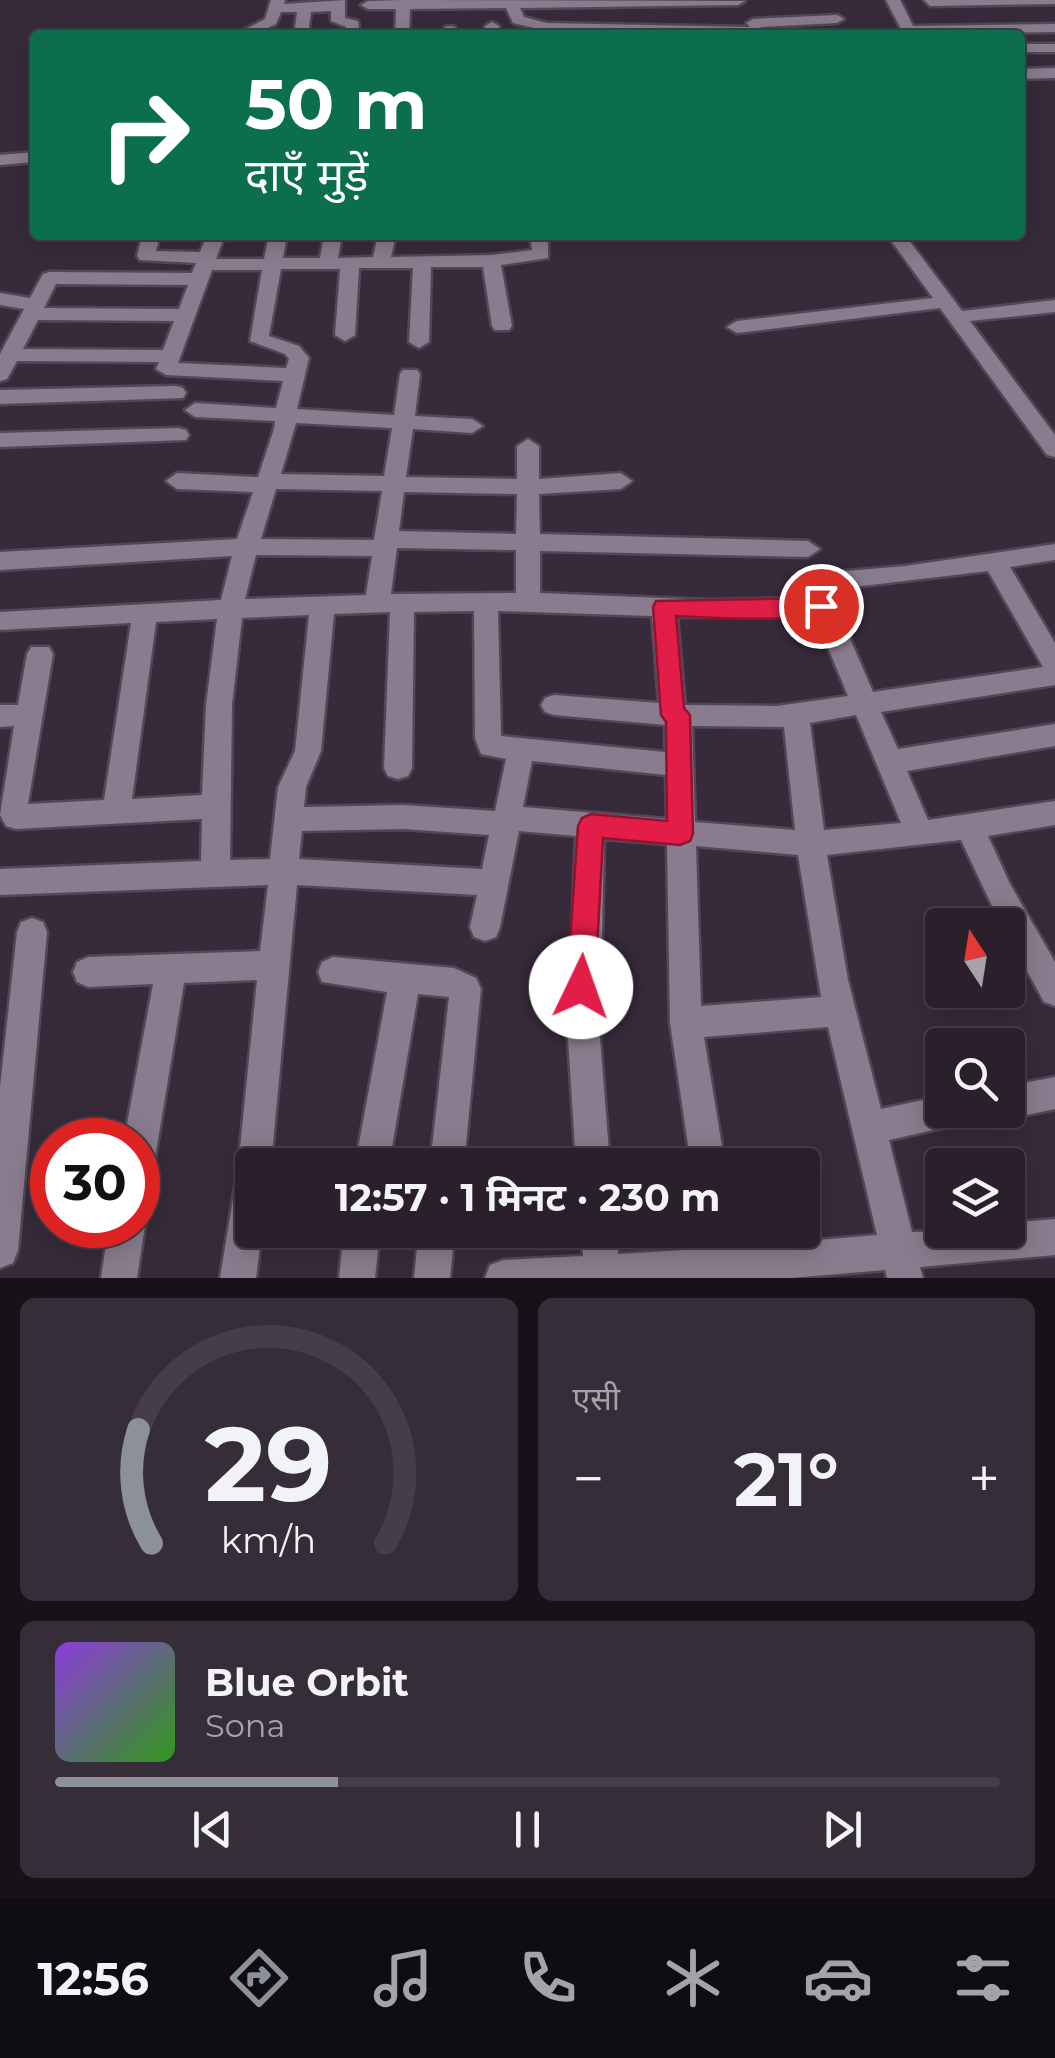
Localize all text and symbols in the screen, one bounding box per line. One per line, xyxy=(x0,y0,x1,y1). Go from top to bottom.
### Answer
text: 50 m xyxy=(245,61,427,147)
icon: right xyxy=(80,70,210,200)
text: दाएँ मुड़ें xyxy=(245,147,368,202)
pin xyxy=(779,564,864,649)
icon: arrive xyxy=(794,579,849,634)
north arrow xyxy=(925,908,1025,1008)
map controls xyxy=(925,908,1025,1248)
position arrow xyxy=(529,935,633,1039)
button: search xyxy=(925,1028,1025,1128)
speed limit sign: 30 xyxy=(30,1118,160,1248)
button: layers xyxy=(925,1148,1025,1248)
text: 12:57 · 1 मिनट · 230 m xyxy=(335,1174,720,1221)
text: एसी xyxy=(573,1379,620,1418)
text: 29 xyxy=(205,1400,333,1527)
text: 21° xyxy=(734,1433,839,1525)
text: − xyxy=(573,1445,604,1512)
text: + xyxy=(968,1445,1000,1512)
text: km/h xyxy=(221,1518,316,1562)
text: Blue Orbit xyxy=(205,1659,409,1706)
text: Sona xyxy=(205,1706,285,1745)
icon: previous xyxy=(185,1802,240,1857)
icon: pause xyxy=(500,1802,555,1857)
icon: next xyxy=(815,1802,870,1857)
icon: directions xyxy=(224,1943,294,2013)
icon: music xyxy=(368,1943,438,2013)
icon: phone xyxy=(513,1943,583,2013)
icon: climate xyxy=(658,1943,728,2013)
icon: car xyxy=(803,1943,873,2013)
icon: filters xyxy=(948,1943,1018,2013)
text: 12:56 xyxy=(37,1951,149,2006)

